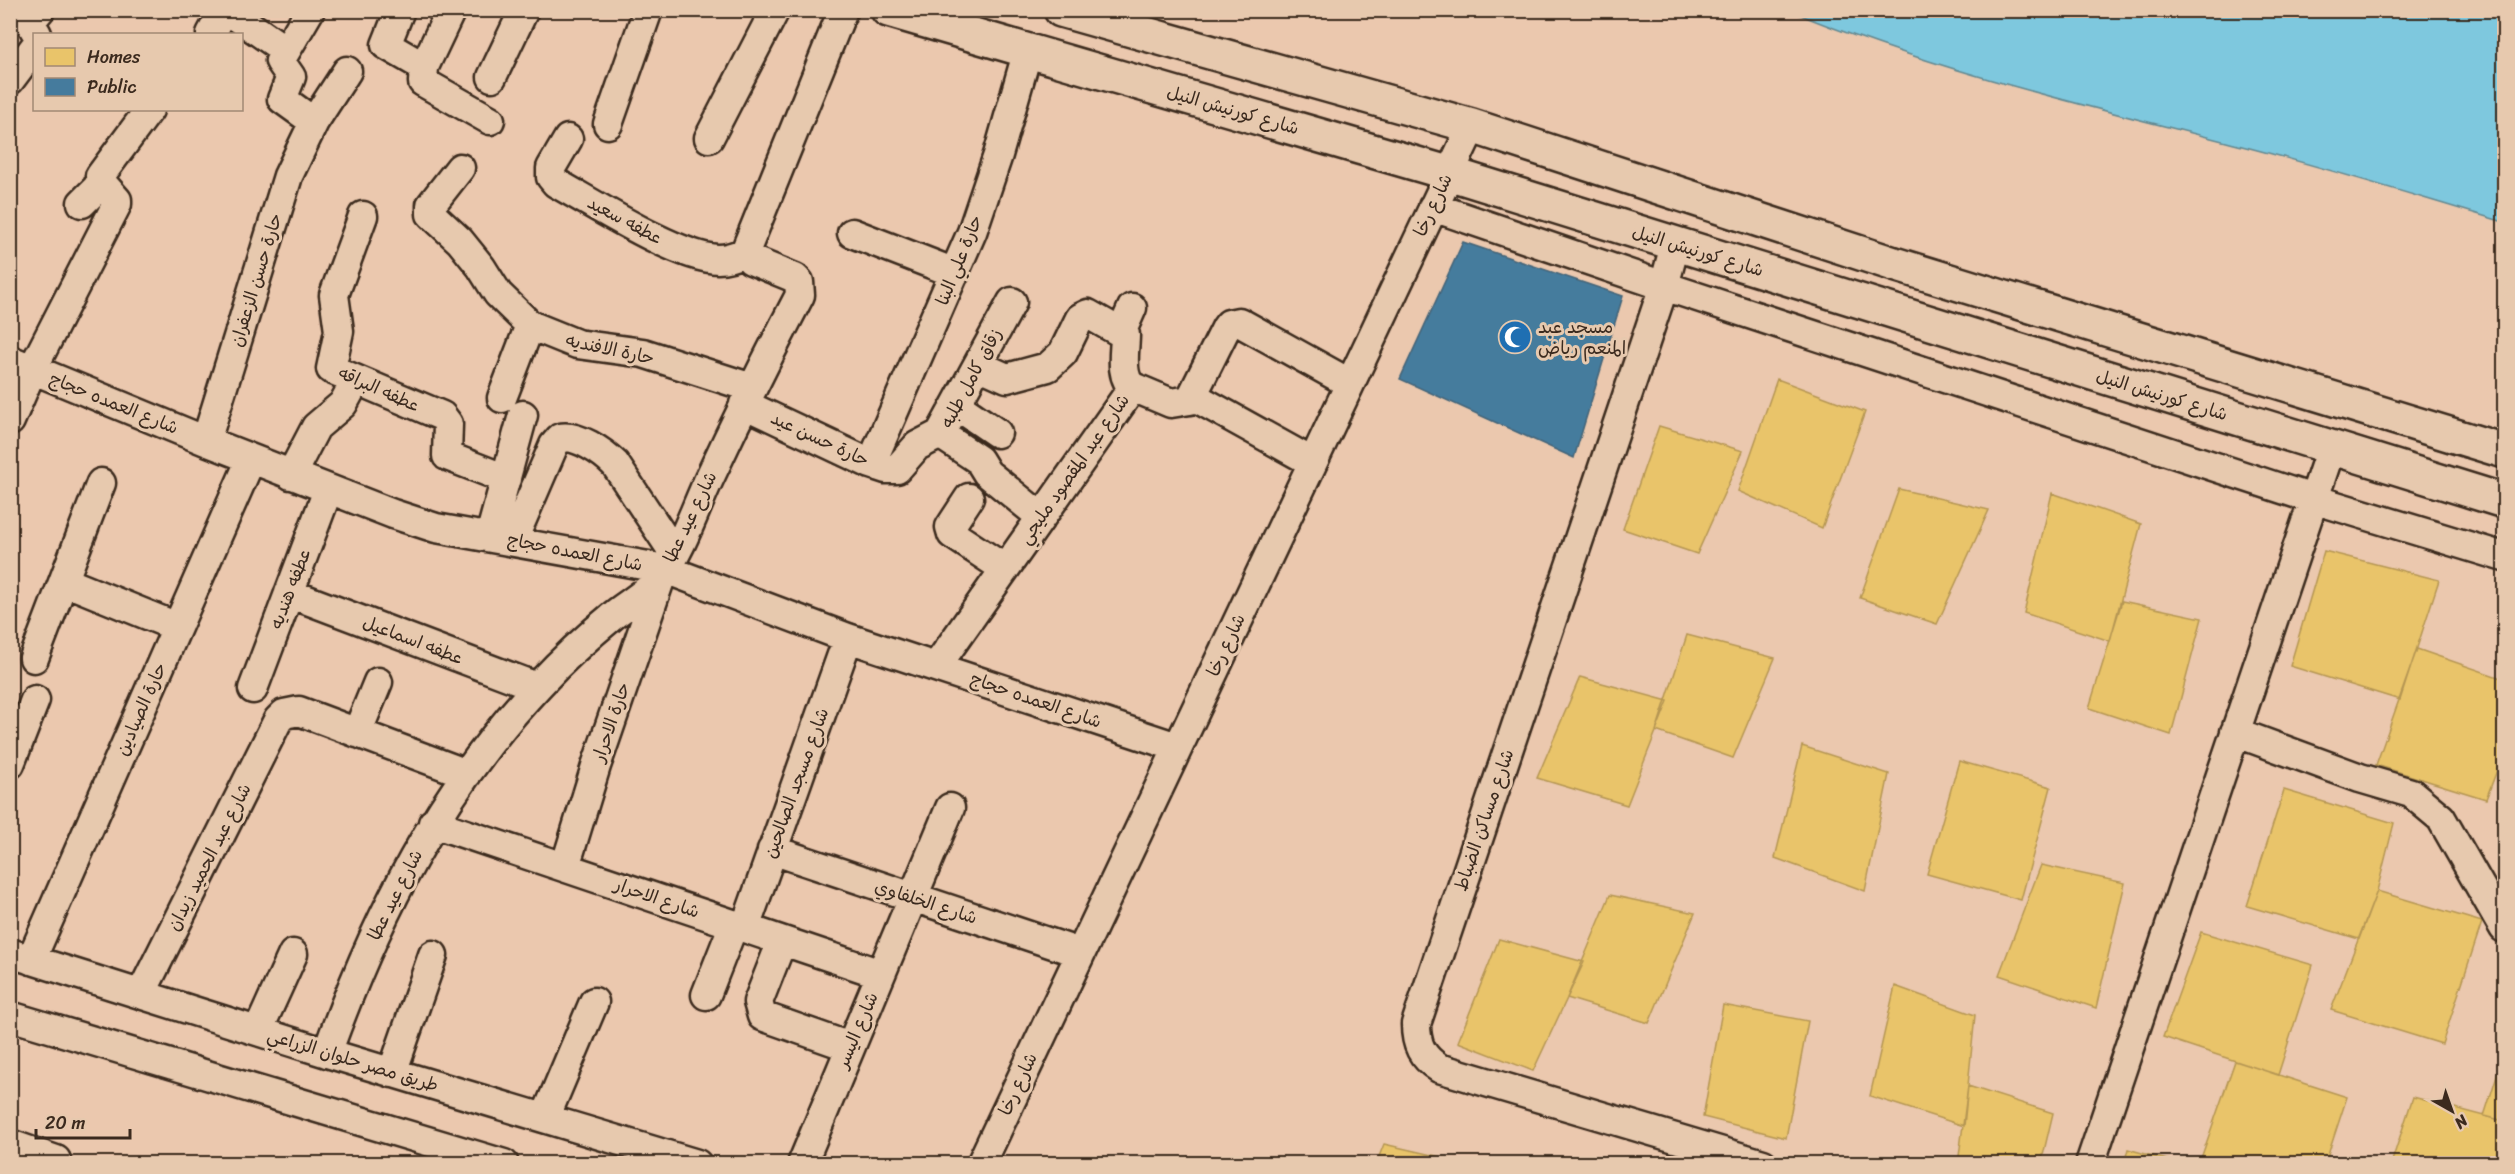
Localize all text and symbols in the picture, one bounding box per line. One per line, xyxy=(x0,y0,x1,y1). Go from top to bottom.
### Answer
legend xyxy=(33,33,243,111)
text: Homes xyxy=(87,41,141,73)
text: Public xyxy=(87,71,137,103)
street label: شارع كورنيش النيل xyxy=(1163,76,1303,144)
street label: شارع رخا xyxy=(1404,168,1462,242)
street label: عطفه سعيد xyxy=(582,187,668,253)
street label: حارة حسن الزعفران xyxy=(220,209,292,351)
street label: حارة علي البنا xyxy=(926,210,992,310)
street label: شارع كورنيش النيل xyxy=(1628,216,1768,286)
place label: مسجد عبد المنعم رياض xyxy=(1538,311,1626,364)
mosque icon: مسجد عبد المنعم رياض xyxy=(1497,319,1533,355)
street label: زقاق كامل طلبه xyxy=(931,322,1011,434)
street label: حارة الافنديه xyxy=(563,324,657,374)
street label: عطفه البراقه xyxy=(333,357,425,421)
street label: شارع كورنيش النيل xyxy=(2092,360,2232,430)
street label: شارع العمده حجاج xyxy=(44,363,184,443)
street label: شارع عبد المقصود مليجي xyxy=(1010,387,1138,551)
street label: حارة حسن عيد xyxy=(765,402,875,476)
street label: شارع عيد عطا xyxy=(654,466,726,568)
street label: شارع العمده حجاج xyxy=(505,523,645,581)
street label: عطفه هنديه xyxy=(260,544,320,634)
street label: عطفه اسماعيل xyxy=(358,606,468,674)
street label: شارع رخا xyxy=(1197,608,1255,682)
street label: حارة الصيادين xyxy=(106,657,176,761)
street label: شارع العمده حجاج xyxy=(966,663,1106,737)
street label: حارة الاحرار xyxy=(582,678,640,768)
street label: شارع مسجد الصالحين xyxy=(754,703,838,863)
street label: شارع مساكن الضباط xyxy=(1445,745,1523,895)
street label: شارع عبد الحميد زيدان xyxy=(158,777,260,937)
street label: شارع عيد عطا xyxy=(358,844,432,946)
street label: شارع الاحرار xyxy=(608,868,704,928)
street label: شارع الخلفاوي xyxy=(870,870,982,934)
street label: شارع اليسر xyxy=(826,987,887,1075)
street label: طريق مصر حلوان الزراعي xyxy=(263,1019,443,1101)
street label: شارع رخا xyxy=(989,1047,1047,1121)
north arrow xyxy=(2422,1081,2482,1141)
scale bar xyxy=(36,1102,130,1140)
text: 20 m xyxy=(45,1107,85,1139)
text: N xyxy=(2447,1107,2476,1137)

